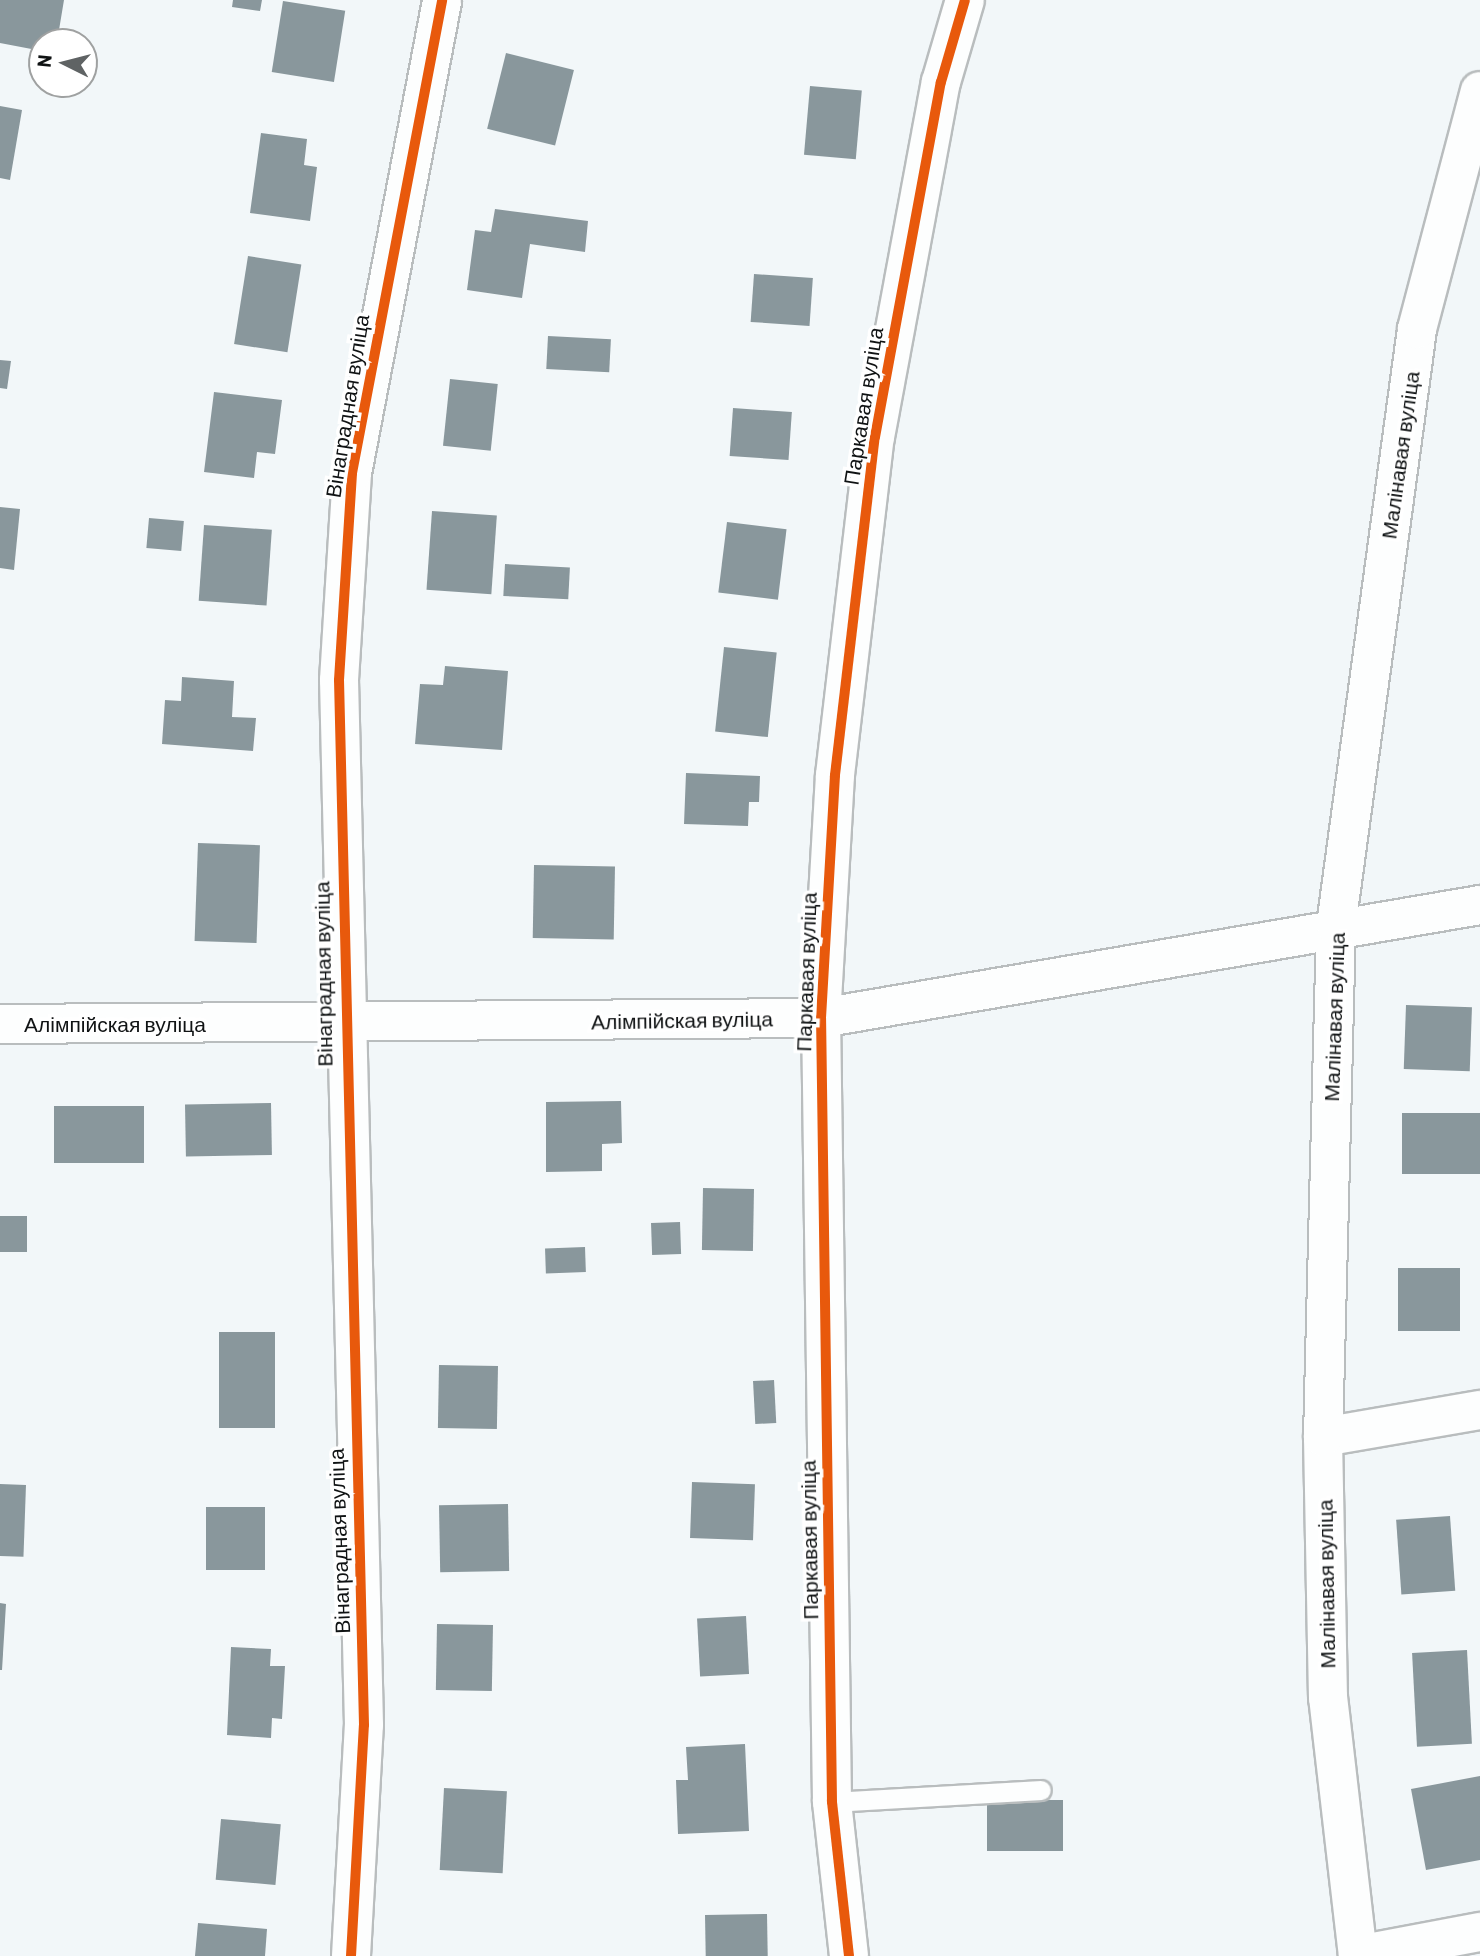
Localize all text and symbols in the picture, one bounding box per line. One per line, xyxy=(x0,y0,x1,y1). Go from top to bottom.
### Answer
north arrow xyxy=(28,28,98,98)
text: N xyxy=(32,53,56,68)
street label: Вінаградная вуліца xyxy=(320,312,374,500)
street label: Паркавая вуліца xyxy=(838,325,888,487)
street label: Малінавая вуліца xyxy=(1376,370,1424,540)
street label: Вінаградная вуліца xyxy=(309,881,337,1067)
street label: Паркавая вуліца xyxy=(791,892,821,1052)
street label: Малінавая вуліца xyxy=(1318,932,1350,1102)
street label: Алімпійская вуліца xyxy=(591,1006,773,1034)
street label: Алімпійская вуліца xyxy=(24,1011,206,1037)
street label: Вінаградная вуліца xyxy=(323,1448,355,1634)
street label: Паркавая вуліца xyxy=(795,1460,823,1620)
street label: Малінавая вуліца xyxy=(1312,1499,1340,1669)

